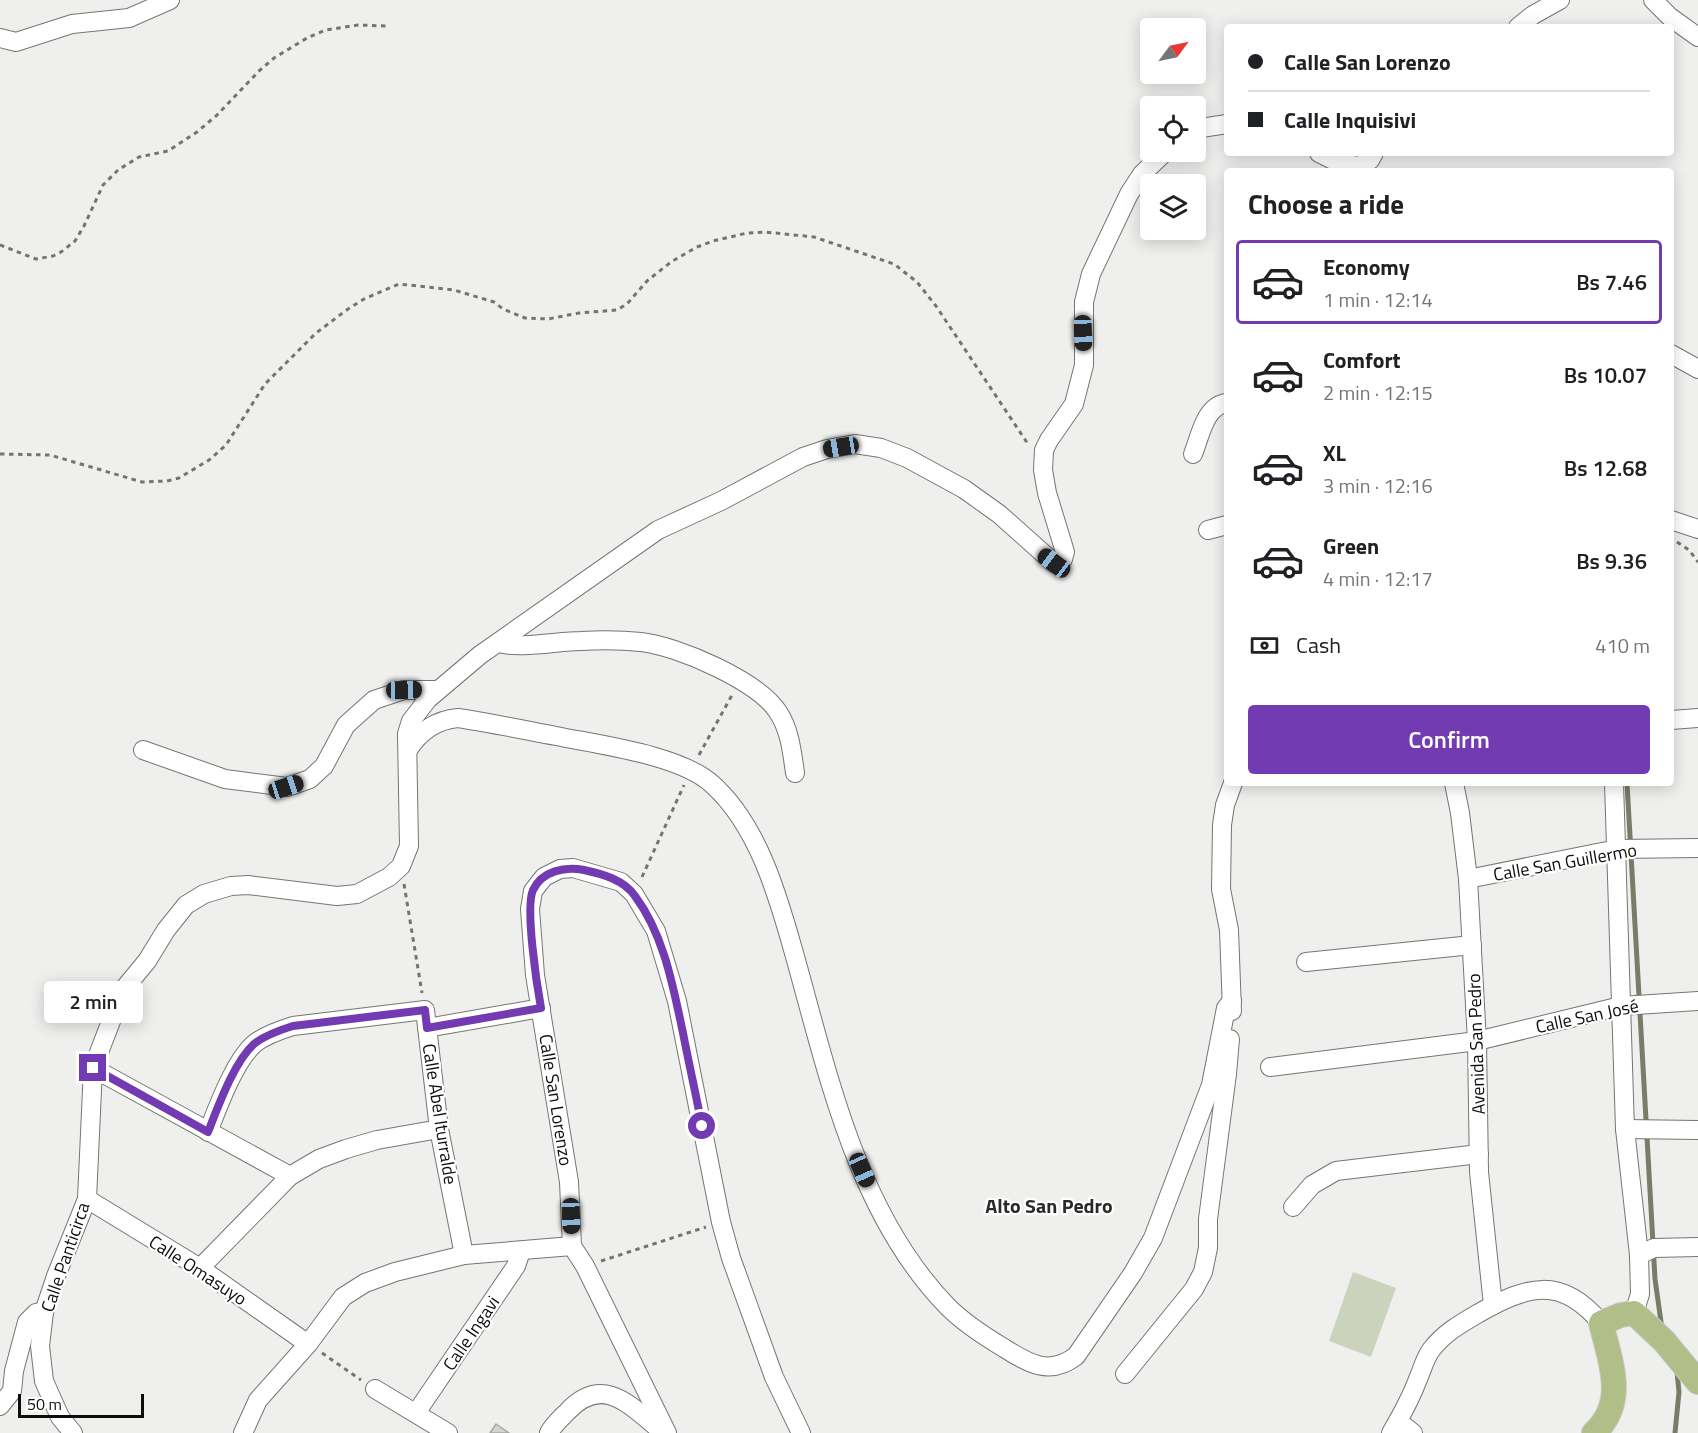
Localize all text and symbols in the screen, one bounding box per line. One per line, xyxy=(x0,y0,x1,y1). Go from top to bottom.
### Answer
north arrow xyxy=(1140,18,1206,84)
map controls xyxy=(1140,18,1206,240)
text: Calle San Lorenzo xyxy=(1284,45,1451,79)
button: locate xyxy=(1140,96,1206,162)
text: Calle Inquisivi xyxy=(1284,103,1416,137)
button: layers xyxy=(1140,174,1206,240)
text: Choose a ride xyxy=(1248,183,1404,224)
text: Economy xyxy=(1323,250,1410,284)
icon: car xyxy=(1251,255,1305,309)
text: Bs 7.46 xyxy=(1576,265,1647,299)
text: 1 min · 12:14 xyxy=(1323,284,1433,315)
car xyxy=(1073,315,1093,351)
text: Comfort xyxy=(1323,343,1401,377)
icon: car xyxy=(1251,348,1305,402)
text: Bs 10.07 xyxy=(1564,358,1647,392)
text: 2 min · 12:15 xyxy=(1323,377,1433,408)
car xyxy=(822,435,860,459)
text: XL xyxy=(1323,436,1346,470)
icon: car xyxy=(1251,441,1305,495)
text: Bs 12.68 xyxy=(1564,451,1647,485)
text: 3 min · 12:16 xyxy=(1323,470,1433,501)
text: Green xyxy=(1323,529,1379,563)
icon: car xyxy=(1251,534,1305,588)
text: Bs 9.36 xyxy=(1576,544,1647,578)
car xyxy=(1034,545,1074,581)
text: 4 min · 12:17 xyxy=(1323,563,1433,594)
text: Cash xyxy=(1296,628,1341,662)
icon: cash xyxy=(1248,629,1281,662)
text: 410 m xyxy=(1595,630,1650,661)
car xyxy=(386,681,422,699)
button: Confirm xyxy=(1248,705,1650,774)
car xyxy=(266,773,306,801)
street label: Calle San Guillermo xyxy=(1491,836,1639,888)
street label: Avenida San Pedro xyxy=(1460,973,1492,1115)
callout: 2 min xyxy=(44,981,142,1023)
text: 2 min xyxy=(69,986,118,1017)
street label: Calle San José xyxy=(1533,992,1641,1040)
street label: Calle San Lorenzo xyxy=(532,1032,580,1168)
street label: Calle Abel Iturralde xyxy=(416,1042,464,1186)
route end xyxy=(79,1054,106,1081)
route start xyxy=(688,1112,715,1139)
car xyxy=(846,1150,878,1190)
district label: Alto San Pedro xyxy=(985,1190,1113,1221)
car xyxy=(561,1198,581,1234)
street label: Calle Panticirca xyxy=(34,1199,96,1315)
street label: Calle Omasuyo xyxy=(144,1228,252,1312)
street label: Calle Ingavi xyxy=(436,1290,506,1376)
scale bar xyxy=(18,1391,144,1418)
text: 50 m xyxy=(27,1392,62,1416)

